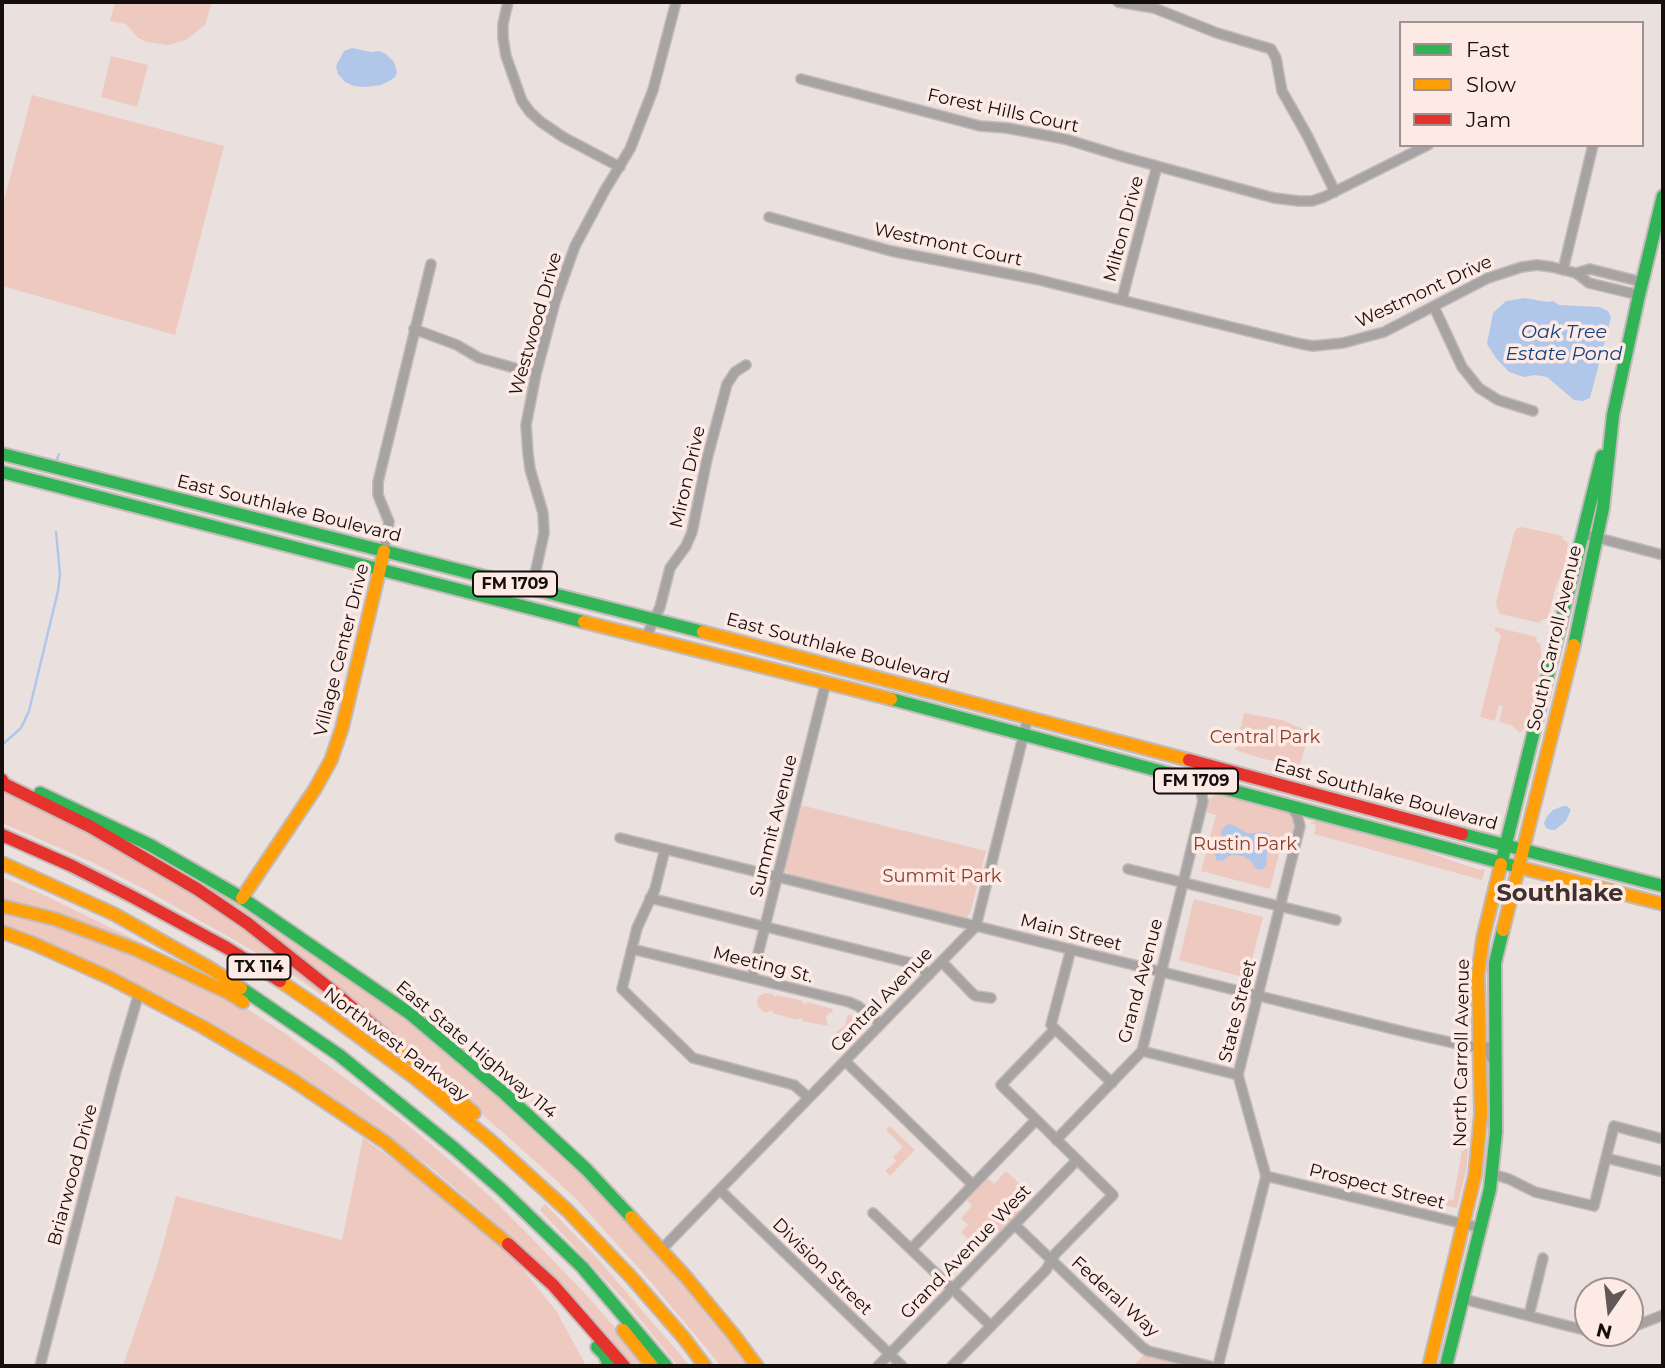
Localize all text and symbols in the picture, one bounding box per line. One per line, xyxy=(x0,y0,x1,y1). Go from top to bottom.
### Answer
legend xyxy=(1399,21,1644,147)
text: Fast xyxy=(1466,37,1510,62)
text: Slow xyxy=(1466,72,1516,97)
street label: Forest Hills Court xyxy=(925,84,1081,138)
text: Jam xyxy=(1466,107,1511,132)
street label: Milton Drive xyxy=(1099,174,1149,284)
street label: Westmont Court xyxy=(872,219,1024,271)
street label: Westwood Drive xyxy=(505,250,567,398)
street label: Westmont Drive xyxy=(1353,251,1495,333)
water label: Oak Tree Estate Pond xyxy=(1506,321,1622,365)
street label: Miron Drive xyxy=(666,424,710,530)
street label: East Southlake Boulevard xyxy=(175,471,403,547)
street label: South Carroll Avenue xyxy=(1523,543,1587,733)
street label: Village Center Drive xyxy=(310,561,374,739)
road number: FM 1709 xyxy=(473,572,557,596)
street label: East Southlake Boulevard xyxy=(724,609,952,689)
park label: Central Park xyxy=(1210,727,1320,749)
street label: Summit Avenue xyxy=(746,753,802,899)
street label: East Southlake Boulevard xyxy=(1272,755,1500,835)
road number: FM 1709 xyxy=(1154,768,1238,794)
park label: Rustin Park xyxy=(1193,834,1297,856)
park label: Summit Park xyxy=(882,866,1002,888)
district label: Southlake xyxy=(1497,880,1623,908)
street label: Main Street xyxy=(1018,910,1124,956)
street label: Grand Avenue xyxy=(1114,916,1168,1046)
street label: Meeting St. xyxy=(711,942,815,988)
street label: Central Avenue xyxy=(827,943,937,1057)
road number: TX 114 xyxy=(228,954,290,979)
street label: State Street xyxy=(1215,957,1261,1065)
street label: North Carroll Avenue xyxy=(1450,959,1474,1147)
street label: East State Highway 114 xyxy=(391,976,561,1124)
street label: Northwest Parkway xyxy=(319,983,473,1107)
street label: Briarwood Drive xyxy=(44,1102,102,1248)
street label: Prospect Street xyxy=(1307,1160,1447,1214)
street label: Grand Avenue West xyxy=(896,1180,1036,1324)
street label: Division Street xyxy=(768,1214,876,1320)
street label: Federal Way xyxy=(1067,1252,1163,1342)
north arrow xyxy=(1574,1277,1644,1347)
text: N xyxy=(1594,1318,1615,1344)

